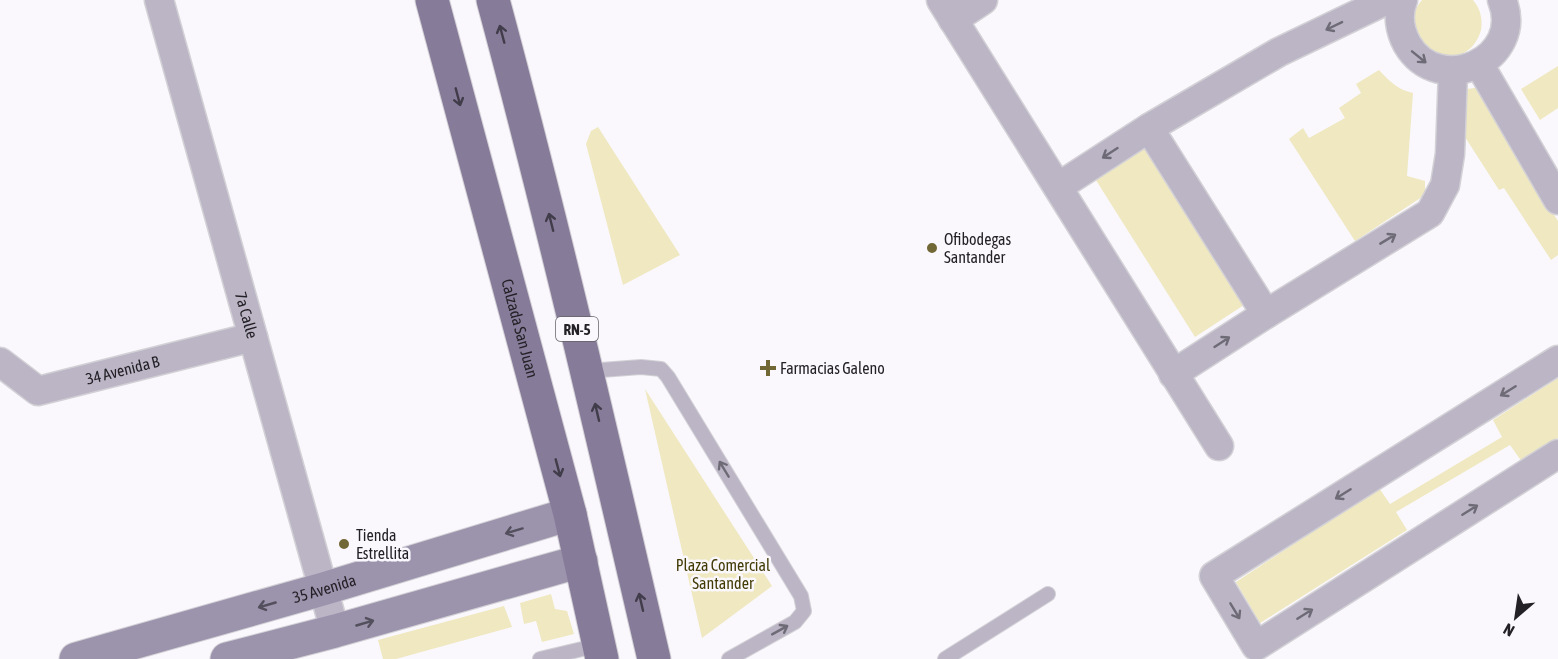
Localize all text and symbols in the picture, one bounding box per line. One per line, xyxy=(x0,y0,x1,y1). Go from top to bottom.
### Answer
one-way arrow xyxy=(1325,20,1343,32)
one-way arrow xyxy=(496,25,508,44)
one-way arrow xyxy=(1411,51,1427,64)
one-way arrow xyxy=(453,87,465,106)
one-way arrow xyxy=(1102,148,1119,160)
one-way arrow xyxy=(545,213,557,232)
place label: Ofibodegas Santander xyxy=(944,230,1011,266)
one-way arrow xyxy=(1379,233,1396,245)
marker: Ofibodegas Santander xyxy=(925,241,939,255)
street label: Calzada San Juan xyxy=(498,277,542,380)
street label: 7a Calle xyxy=(232,290,262,340)
road number: RN-5 xyxy=(556,317,598,341)
one-way arrow xyxy=(1214,336,1230,348)
street label: 34 Avenida B xyxy=(84,352,162,388)
place label: Farmacias Galeno xyxy=(780,359,885,377)
marker: Farmacias Galeno xyxy=(761,361,775,375)
one-way arrow xyxy=(1500,384,1517,397)
one-way arrow xyxy=(591,403,602,422)
one-way arrow xyxy=(552,458,564,477)
one-way arrow xyxy=(718,461,730,478)
one-way arrow xyxy=(1335,489,1352,501)
one-way arrow xyxy=(1461,503,1478,515)
place label: Tienda Estrellita xyxy=(356,526,409,562)
one-way arrow xyxy=(505,526,524,537)
marker: Tienda Estrellita xyxy=(337,537,351,551)
park label: Plaza Comercial Santander xyxy=(676,556,771,592)
street label: 35 Avenida xyxy=(290,571,358,606)
north arrow xyxy=(1486,587,1546,647)
one-way arrow xyxy=(635,593,646,612)
one-way arrow xyxy=(258,600,277,611)
one-way arrow xyxy=(1229,602,1241,619)
one-way arrow xyxy=(1297,608,1314,621)
one-way arrow xyxy=(355,617,374,628)
text: N xyxy=(1500,620,1517,640)
one-way arrow xyxy=(771,624,788,636)

